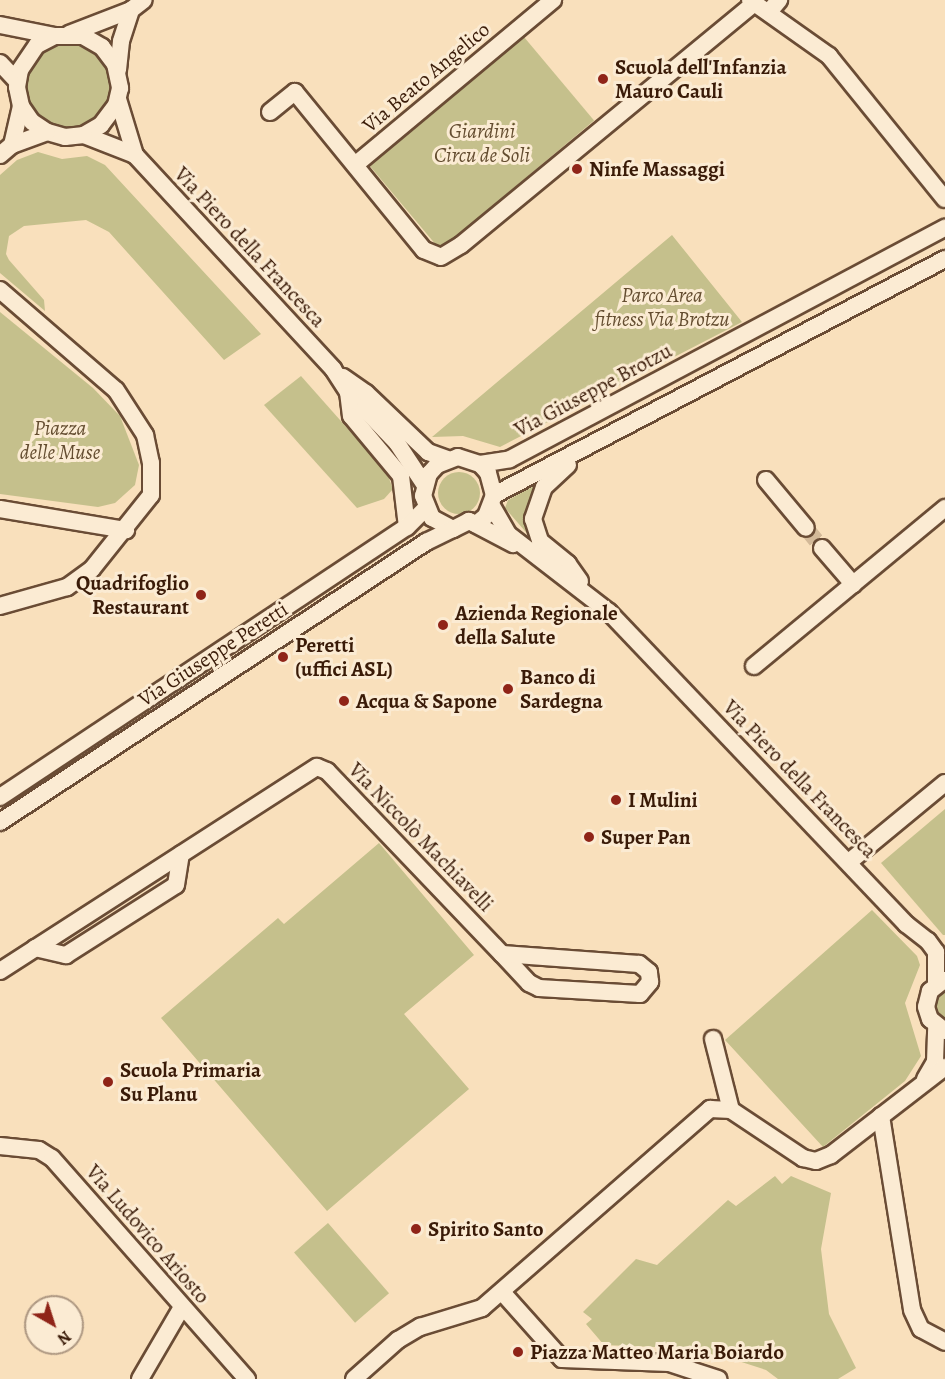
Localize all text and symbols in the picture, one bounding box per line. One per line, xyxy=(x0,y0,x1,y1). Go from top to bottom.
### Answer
street label: Via Beato Angelico xyxy=(357,16,495,138)
place label: Scuola dell'Infanzia Mauro Cauli xyxy=(615,54,787,104)
marker: Scuola dell'Infanzia Mauro Cauli xyxy=(596,72,610,86)
park label: Giardini Circu de Soli xyxy=(434,118,530,168)
place label: Ninfe Massaggi xyxy=(589,156,725,182)
street label: Via Piero della Francesca xyxy=(169,162,331,332)
marker: Ninfe Massaggi xyxy=(570,162,584,176)
park label: Parco Area fitness Via Brotzu xyxy=(595,282,729,332)
street label: Via Giuseppe Brotzu xyxy=(510,338,676,442)
park label: Piazza delle Muse xyxy=(20,415,100,465)
place label: Quadrifoglio Restaurant xyxy=(76,570,189,620)
marker: Quadrifoglio Restaurant xyxy=(194,588,208,602)
street label: Via Giuseppe Peretti xyxy=(133,596,293,712)
place label: Azienda Regionale della Salute xyxy=(455,600,618,650)
marker: Azienda Regionale della Salute xyxy=(436,618,450,632)
place label: Peretti (uffici ASL) xyxy=(295,632,393,682)
marker: Peretti (uffici ASL) xyxy=(276,650,290,664)
place label: Banco di Sardegna xyxy=(520,664,603,714)
marker: Banco di Sardegna xyxy=(501,682,515,696)
place label: Acqua & Sapone xyxy=(356,688,497,714)
marker: Acqua & Sapone xyxy=(337,694,351,708)
street label: Via Piero della Francesca xyxy=(718,695,882,863)
street label: Via Niccolò Machiavelli xyxy=(343,757,499,917)
place label: I Mulini xyxy=(628,787,698,813)
marker: I Mulini xyxy=(609,793,623,807)
place label: Super Pan xyxy=(601,824,691,850)
marker: Super Pan xyxy=(582,830,596,844)
place label: Scuola Primaria Su Planu xyxy=(120,1057,261,1107)
marker: Scuola Primaria Su Planu xyxy=(101,1075,115,1089)
street label: Via Ludovico Ariosto xyxy=(81,1159,215,1309)
place label: Spirito Santo xyxy=(428,1216,544,1242)
marker: Spirito Santo xyxy=(409,1222,423,1236)
north arrow xyxy=(24,1295,84,1355)
text: N xyxy=(53,1325,76,1350)
place label: Piazza Matteo Maria Boiardo xyxy=(530,1339,784,1365)
marker: Piazza Matteo Maria Boiardo xyxy=(511,1345,525,1359)

